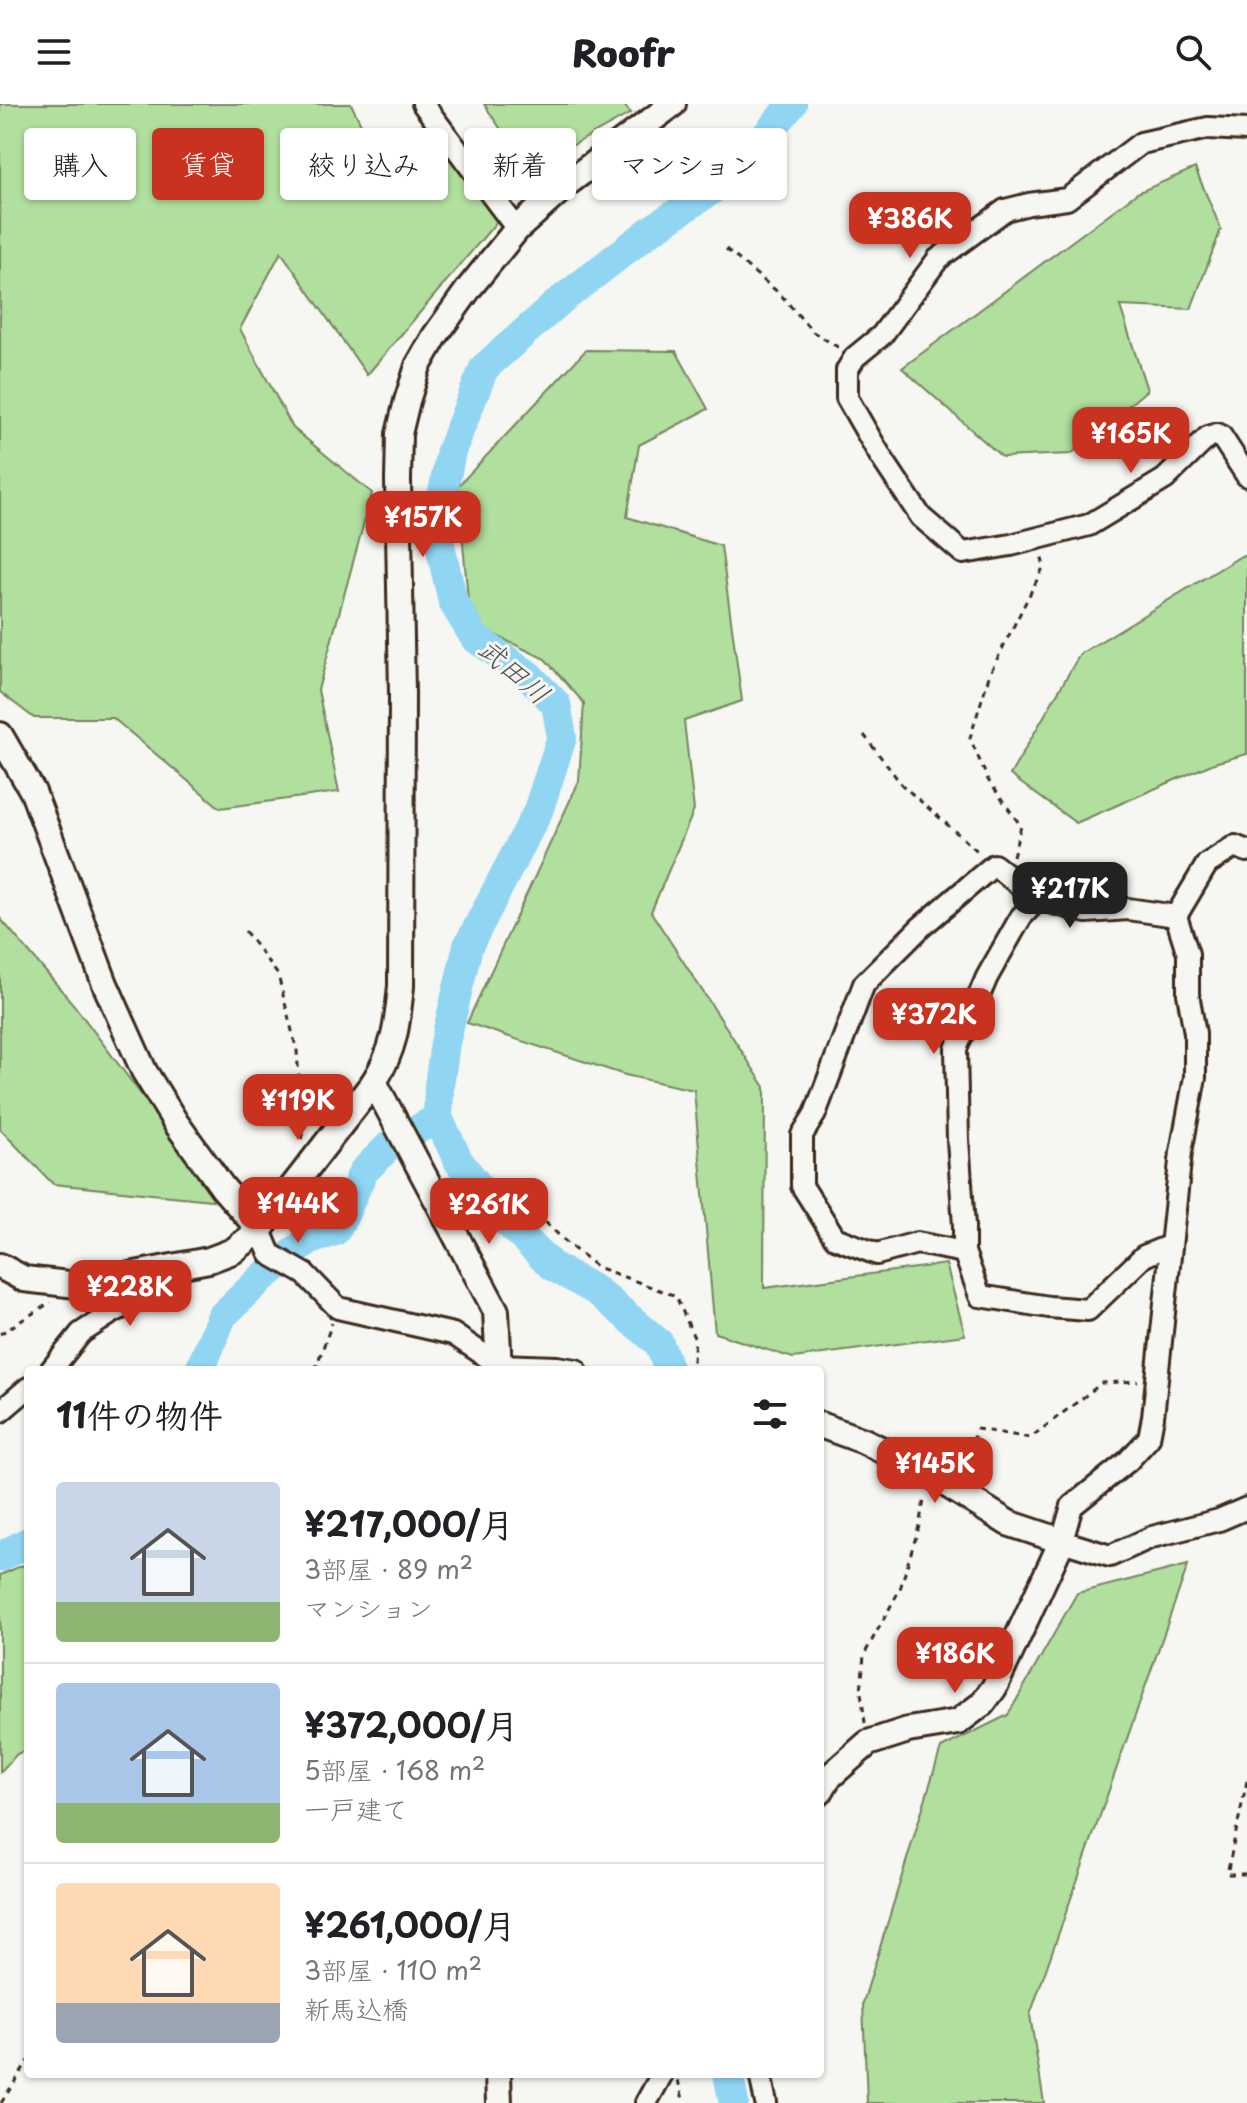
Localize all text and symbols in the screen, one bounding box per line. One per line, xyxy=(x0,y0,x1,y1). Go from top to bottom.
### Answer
text: Roofr xyxy=(572,25,675,79)
icon: menu xyxy=(32,30,76,74)
icon: search xyxy=(1171,30,1215,74)
chip: 購入 xyxy=(24,128,136,200)
chip: 賃貸 xyxy=(152,128,264,200)
chip: 絞り込み xyxy=(280,128,448,200)
chip: 新着 xyxy=(464,128,576,200)
chip: マンション xyxy=(592,128,787,200)
pin: ¥386K xyxy=(854,192,966,260)
text: ¥386K xyxy=(867,198,953,237)
pin: ¥165K xyxy=(1075,407,1187,475)
text: ¥165K xyxy=(1090,413,1172,452)
pin: ¥157K xyxy=(367,491,479,559)
text: ¥157K xyxy=(384,497,462,536)
water label: 武田川 xyxy=(469,626,561,714)
pin: ¥217K xyxy=(1014,862,1126,930)
text: ¥217K xyxy=(1030,868,1110,907)
pin: ¥372K xyxy=(878,988,990,1056)
text: ¥372K xyxy=(891,994,977,1033)
pin: ¥119K xyxy=(242,1074,354,1142)
text: ¥119K xyxy=(261,1080,335,1119)
pin: ¥144K xyxy=(242,1177,354,1245)
pin: ¥261K xyxy=(433,1178,545,1246)
text: ¥144K xyxy=(257,1183,340,1222)
text: ¥261K xyxy=(448,1184,530,1223)
pin: ¥228K xyxy=(74,1260,186,1328)
text: ¥228K xyxy=(86,1266,174,1305)
text: 11件の物件 xyxy=(56,1388,223,1440)
icon: filters xyxy=(748,1392,792,1436)
pin: ¥145K xyxy=(879,1437,991,1505)
text: ¥145K xyxy=(895,1443,975,1482)
text: ¥217,000/月 xyxy=(304,1497,514,1549)
icon: home xyxy=(120,1514,216,1610)
text: 3部屋 · 89 m² xyxy=(304,1549,473,1588)
text: マンション xyxy=(304,1588,433,1627)
pin: ¥186K xyxy=(899,1627,1011,1695)
text: ¥186K xyxy=(915,1633,995,1672)
text: ¥372,000/月 xyxy=(304,1698,519,1750)
icon: home xyxy=(120,1715,216,1811)
text: 5部屋 · 168 m² xyxy=(304,1750,485,1789)
text: 一戸建て xyxy=(304,1789,408,1828)
text: ¥261,000/月 xyxy=(304,1898,516,1950)
icon: home xyxy=(120,1915,216,2011)
text: 3部屋 · 110 m² xyxy=(304,1950,482,1989)
text: 新馬込橋 xyxy=(304,1989,408,2028)

